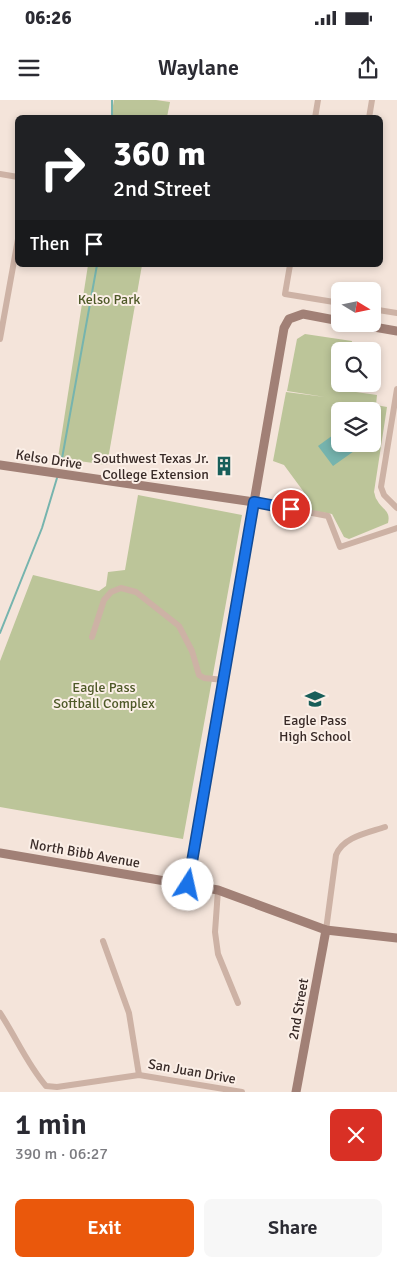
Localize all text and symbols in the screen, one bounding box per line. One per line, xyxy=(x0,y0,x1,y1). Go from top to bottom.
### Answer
text: 06:26 xyxy=(25,6,72,30)
icon: menu xyxy=(15,54,43,82)
text: Waylane xyxy=(158,54,239,81)
icon: share xyxy=(354,54,382,82)
text: 360 m xyxy=(113,132,206,175)
icon: right xyxy=(30,135,95,200)
text: 2nd Street xyxy=(113,175,211,202)
icon: arrive xyxy=(80,230,108,258)
text: Then xyxy=(30,232,70,256)
north arrow xyxy=(331,282,381,332)
map controls xyxy=(331,282,381,452)
park label: Kelso Park xyxy=(78,291,140,308)
button: search xyxy=(331,342,381,392)
button: layers xyxy=(331,402,381,452)
street label: Kelso Drive xyxy=(14,446,83,473)
place label: Southwest Texas Jr. College Extension xyxy=(93,450,209,483)
building icon: Southwest Texas Jr. College Extension xyxy=(213,455,235,477)
pin xyxy=(270,488,312,530)
icon: arrive xyxy=(277,495,305,523)
park label: Eagle Pass Softball Complex xyxy=(53,679,155,712)
school or university icon: Eagle Pass High School xyxy=(304,688,326,710)
place label: Eagle Pass High School xyxy=(279,712,351,745)
street label: North Bibb Avenue xyxy=(28,835,141,872)
position arrow xyxy=(161,858,213,910)
street label: 2nd Street xyxy=(285,977,312,1041)
street label: San Juan Drive xyxy=(147,1055,237,1088)
text: 1 min xyxy=(15,1106,87,1143)
button: close xyxy=(330,1109,382,1161)
text: 390 m · 06:27 xyxy=(15,1144,108,1164)
button: Exit xyxy=(15,1199,194,1257)
button: Share xyxy=(204,1199,382,1257)

